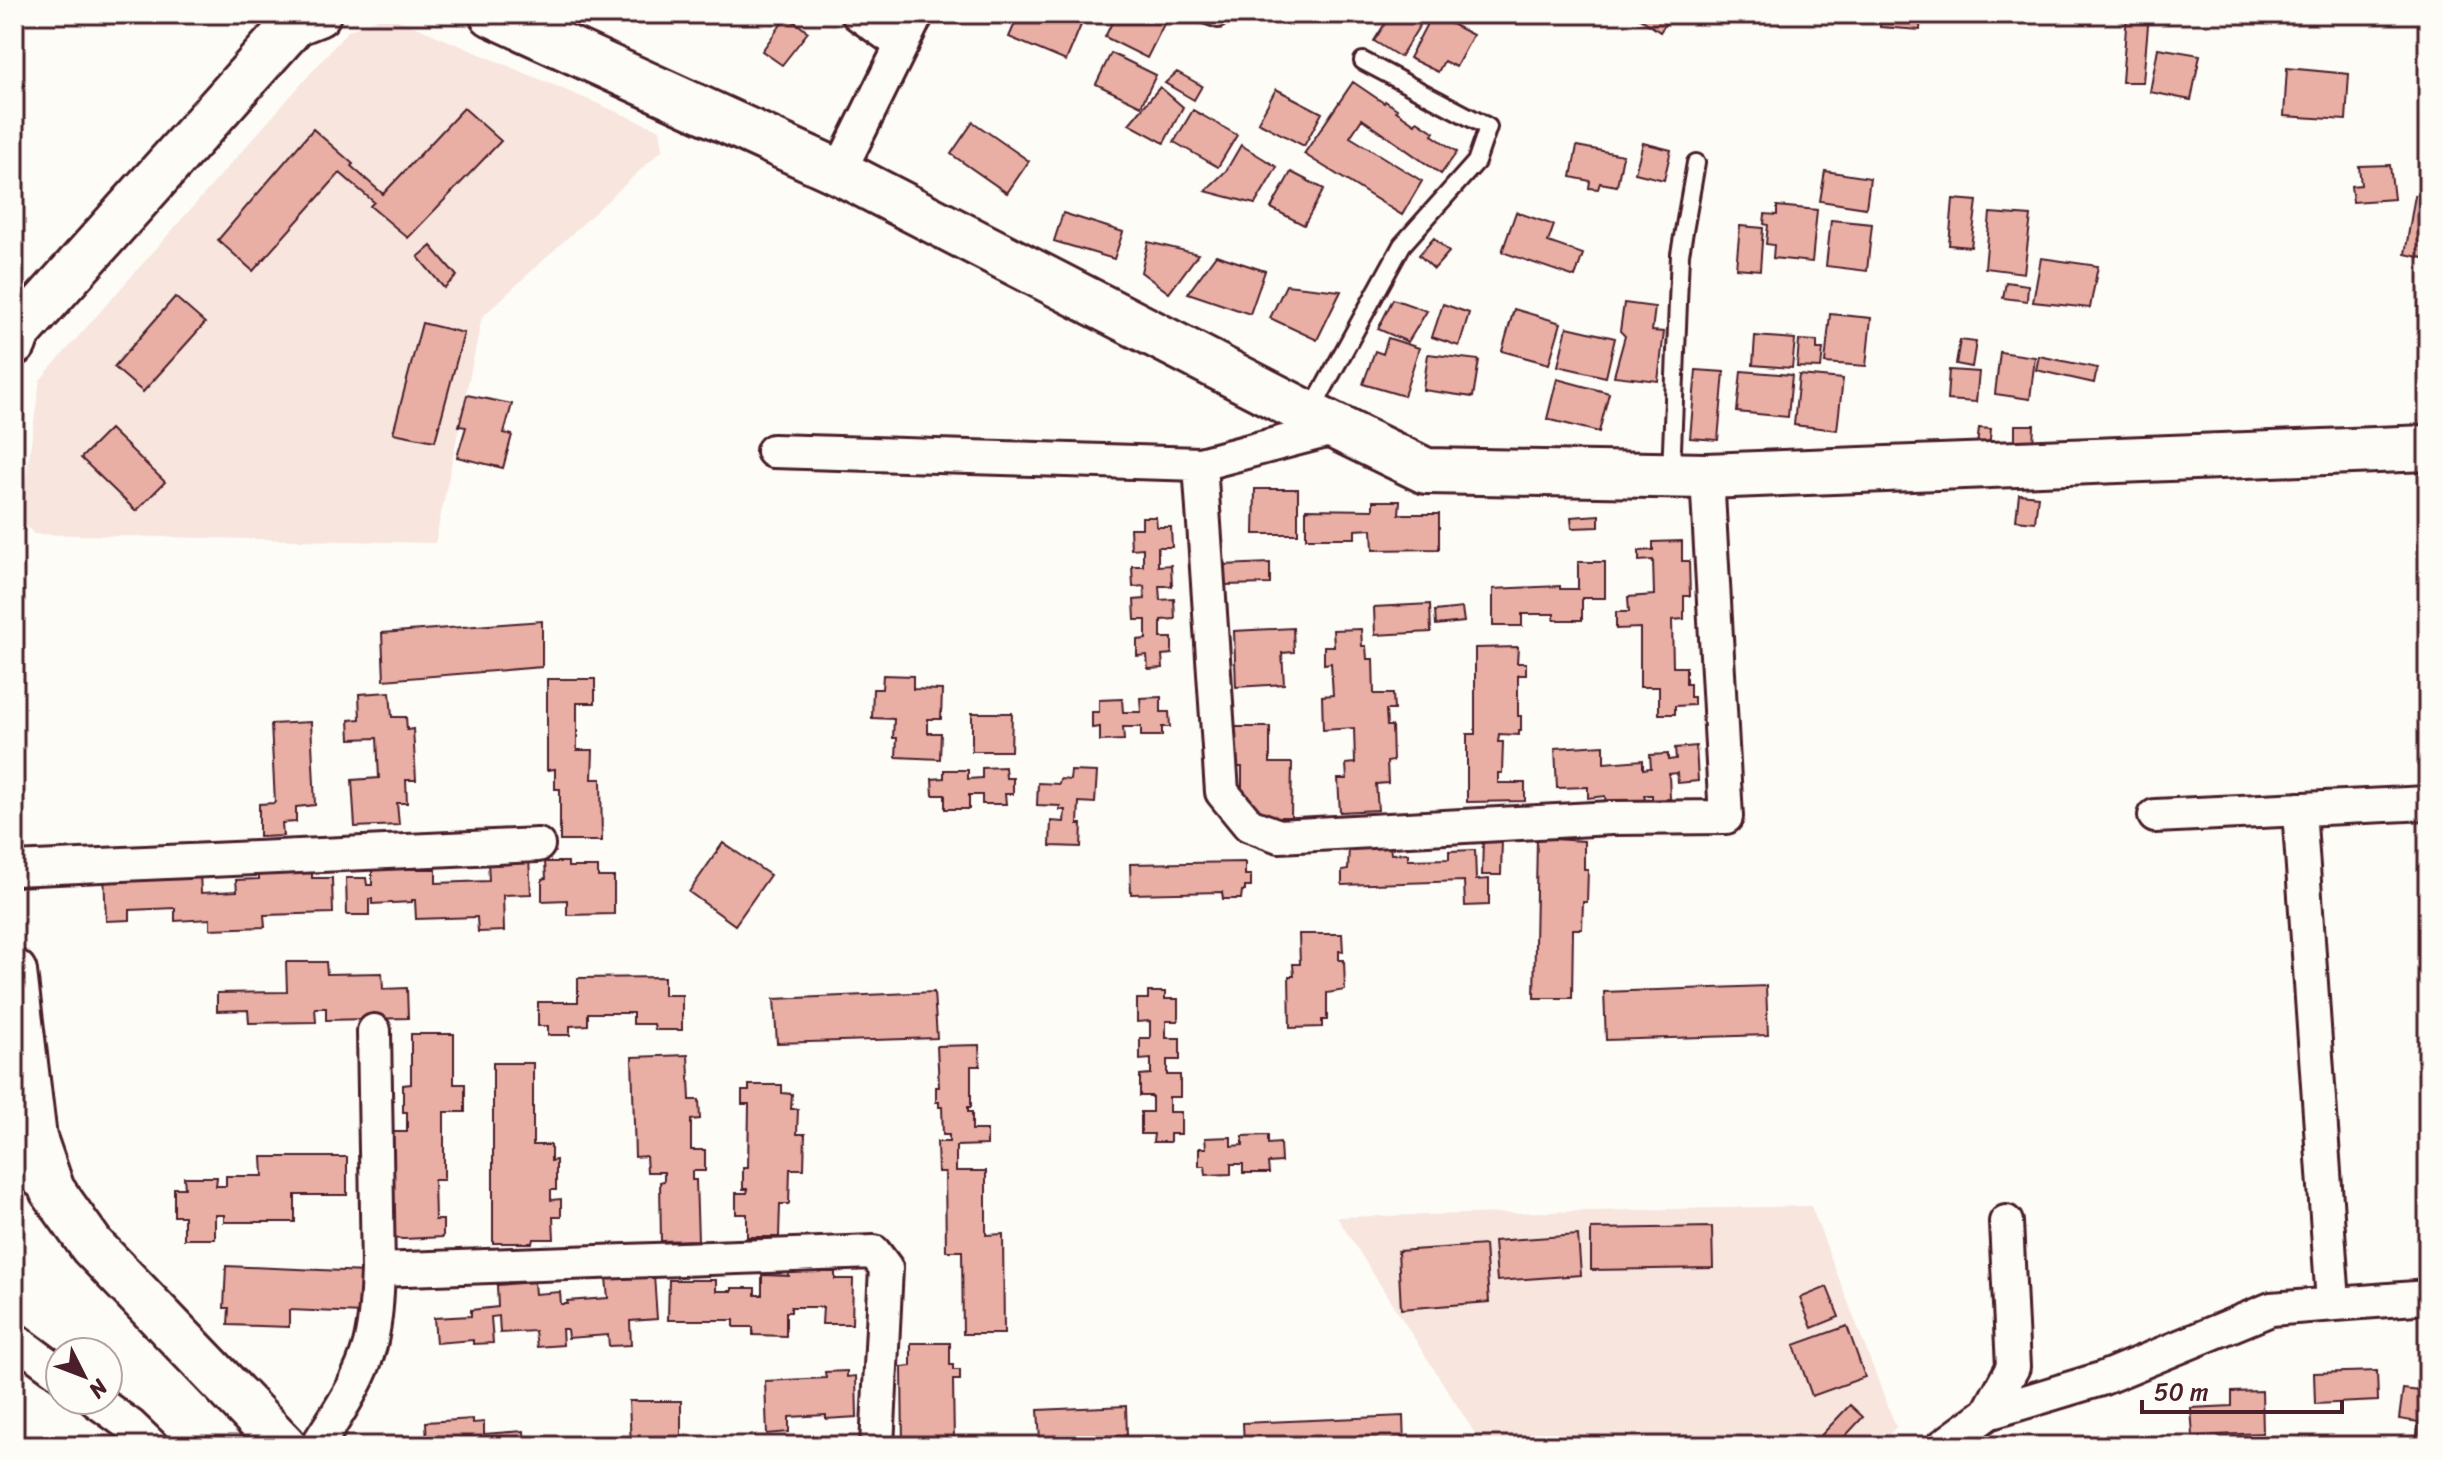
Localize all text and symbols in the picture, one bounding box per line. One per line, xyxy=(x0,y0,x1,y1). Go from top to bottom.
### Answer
north arrow xyxy=(44,1336,124,1416)
scale bar xyxy=(2142,1364,2342,1414)
text: N xyxy=(78,1370,119,1408)
text: 50 m xyxy=(2154,1371,2209,1413)

